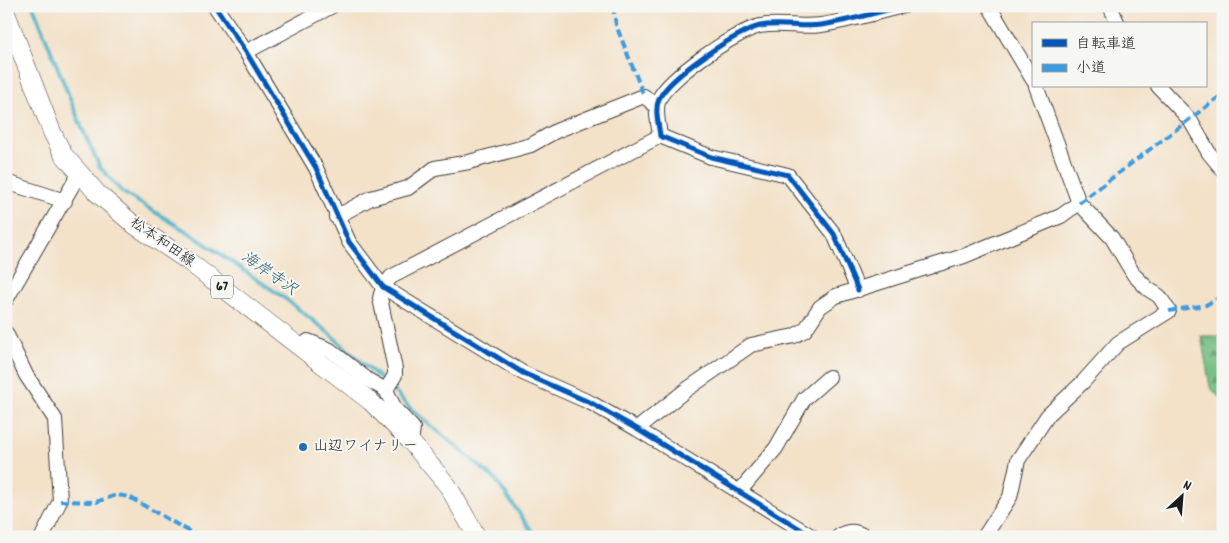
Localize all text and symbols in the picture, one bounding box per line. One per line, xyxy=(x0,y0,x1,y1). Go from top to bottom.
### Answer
legend xyxy=(1032,22,1206,88)
text: 自転車道 xyxy=(1076,34,1136,56)
text: 小道 xyxy=(1076,58,1106,80)
street label: 松本和田線 xyxy=(125,212,199,274)
water label: 海岸寺沢 xyxy=(236,246,303,302)
road number: 67 xyxy=(211,276,233,298)
place label: 山辺ワイナリー xyxy=(313,436,418,458)
marker: 山辺ワイナリー xyxy=(297,441,309,453)
north arrow xyxy=(1156,470,1206,520)
text: N xyxy=(1179,476,1194,497)

